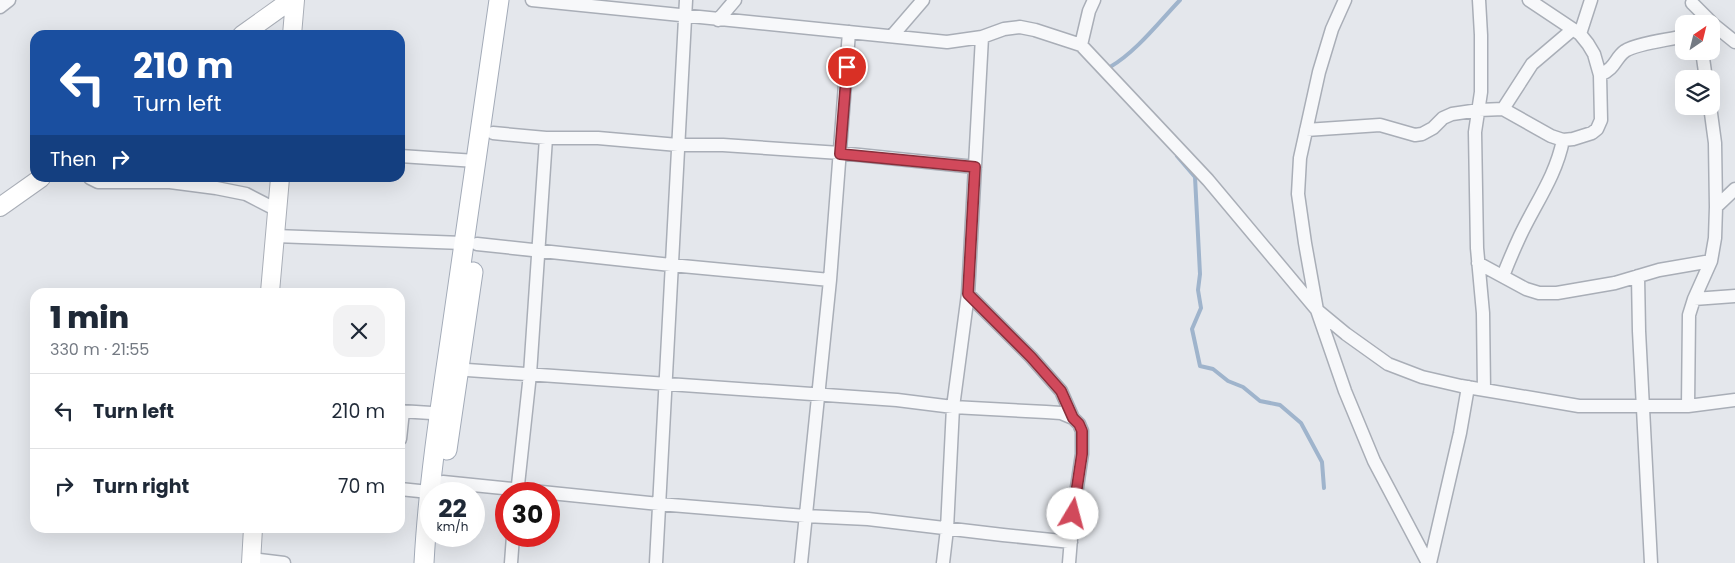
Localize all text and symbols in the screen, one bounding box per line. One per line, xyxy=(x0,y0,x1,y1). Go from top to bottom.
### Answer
north arrow xyxy=(1675,15,1720,60)
map controls xyxy=(1675,15,1720,115)
text: 210 m xyxy=(133,41,233,90)
pin xyxy=(826,46,868,88)
icon: left xyxy=(50,50,115,115)
icon: arrive xyxy=(833,53,861,81)
button: layers xyxy=(1675,70,1720,115)
text: Turn left xyxy=(133,88,221,119)
icon: right xyxy=(106,145,134,173)
text: Then xyxy=(50,146,96,173)
text: 1 min xyxy=(50,296,129,339)
button: close xyxy=(333,305,385,357)
text: 330 m · 21:55 xyxy=(50,338,149,361)
icon: left xyxy=(50,397,78,425)
text: Turn left xyxy=(93,398,174,425)
text: 210 m xyxy=(331,398,385,425)
icon: right xyxy=(50,472,78,500)
text: Turn right xyxy=(93,473,189,500)
text: 70 m xyxy=(338,473,385,500)
speed limit sign: 30 xyxy=(495,482,560,547)
position arrow xyxy=(1046,487,1098,539)
text: 22 xyxy=(438,491,467,526)
text: km/h xyxy=(437,518,468,535)

